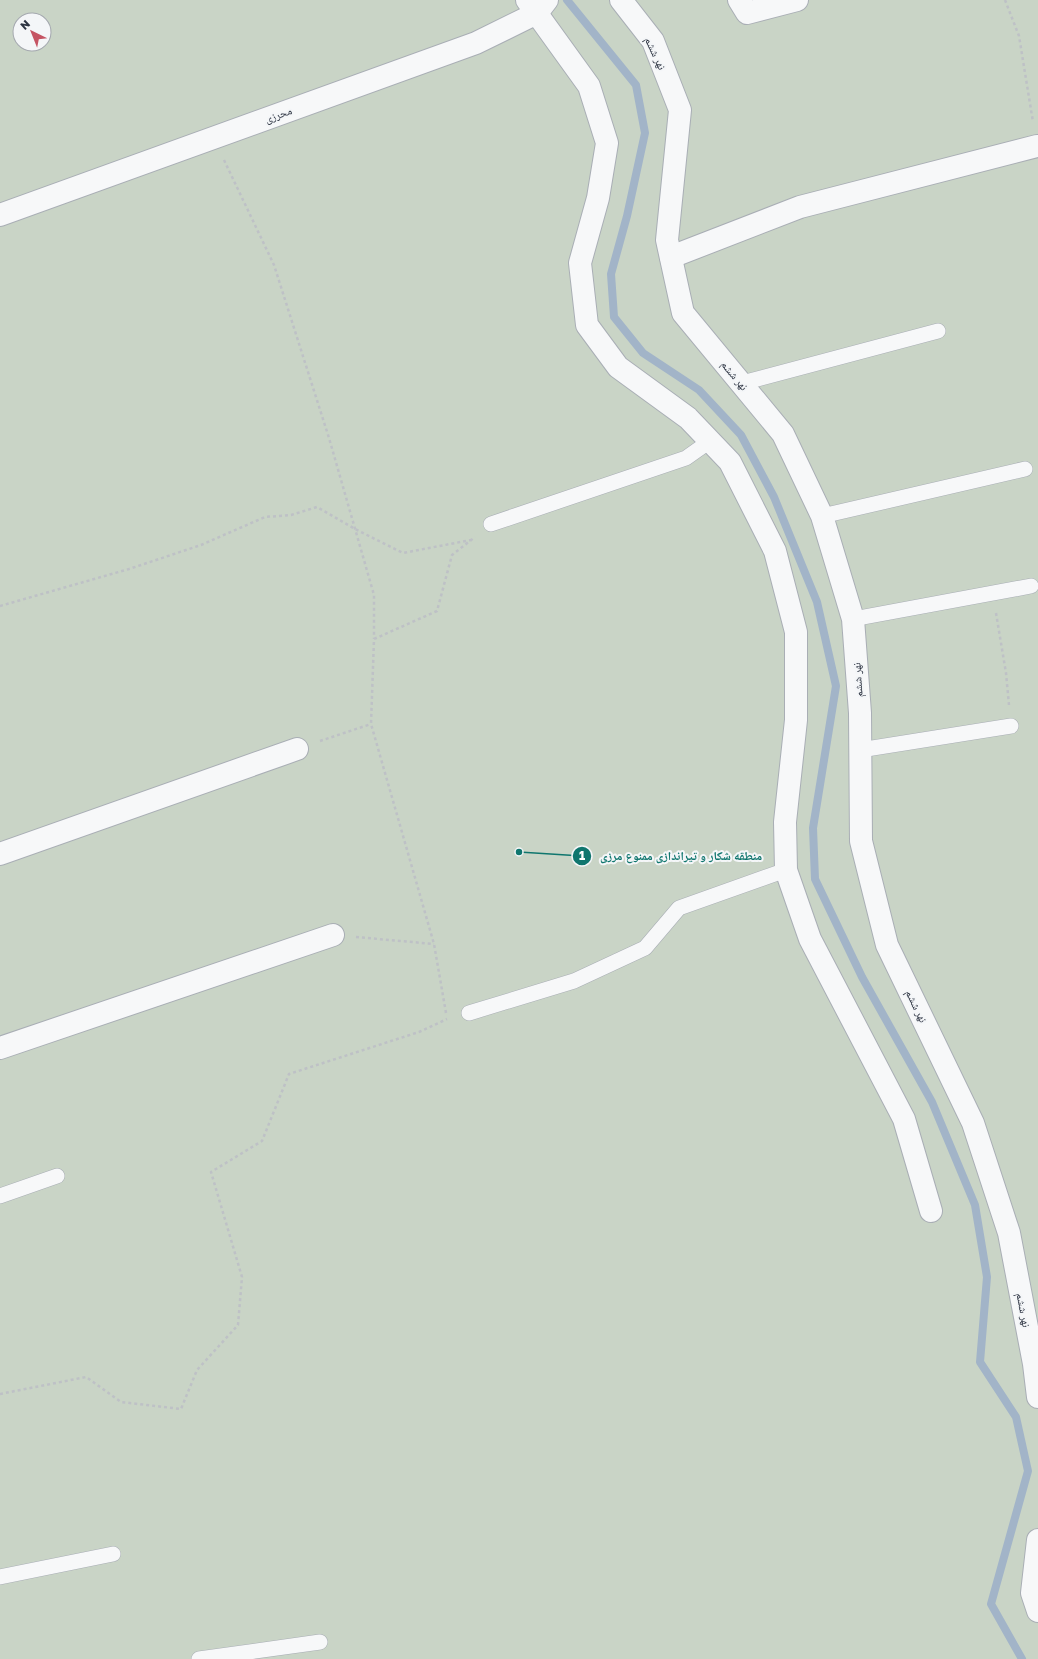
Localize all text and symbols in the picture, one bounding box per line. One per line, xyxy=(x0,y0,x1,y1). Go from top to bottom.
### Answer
north arrow xyxy=(12,12,52,52)
text: N xyxy=(17,17,32,32)
street label: نهر ششم xyxy=(641,35,669,72)
street label: محرزی xyxy=(263,103,294,126)
street label: نهر ششم xyxy=(717,358,751,394)
street label: نهر ششم xyxy=(849,662,867,698)
callout: منطقه شکار و تیراندازی ممنوع مرزی xyxy=(572,844,770,868)
text: 1 xyxy=(579,848,585,863)
text: منطقه شکار و تیراندازی ممنوع مرزی xyxy=(600,848,762,864)
street label: نهر ششم xyxy=(902,988,930,1025)
street label: نهر ششم xyxy=(1012,1292,1034,1329)

